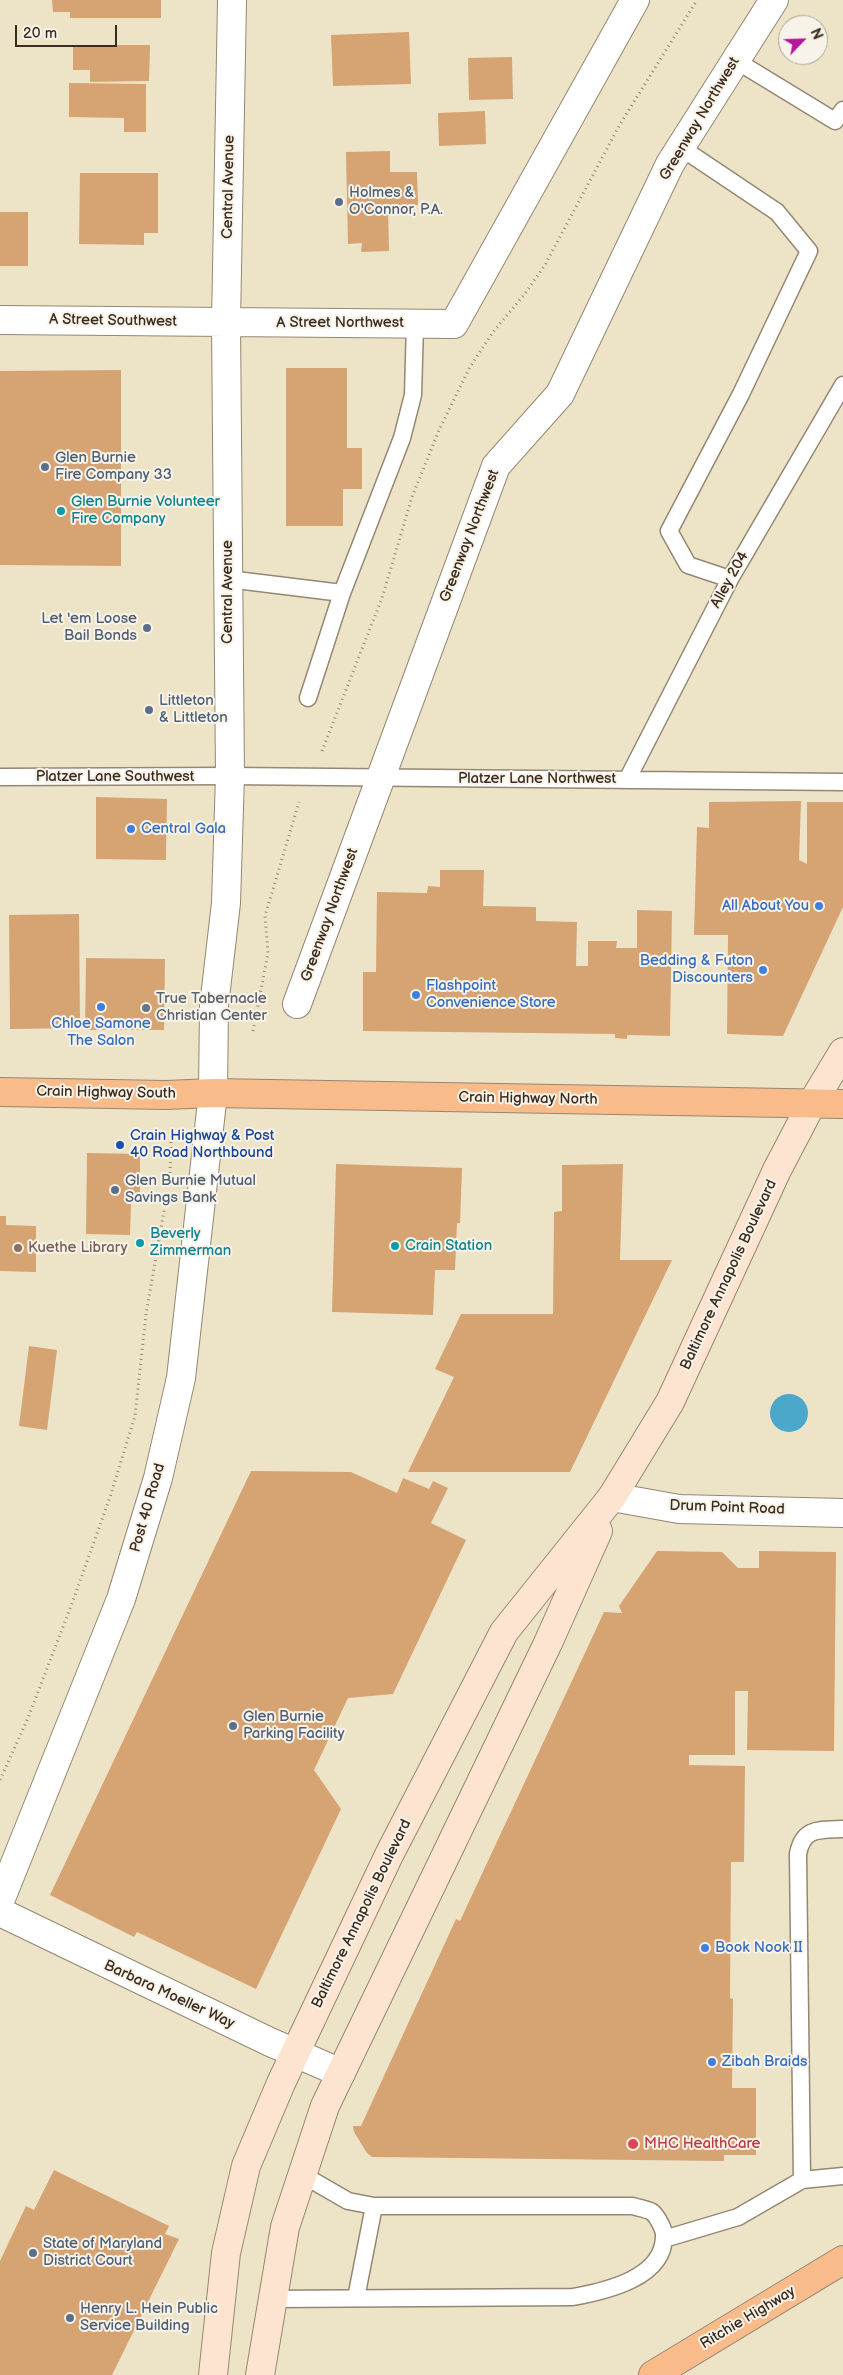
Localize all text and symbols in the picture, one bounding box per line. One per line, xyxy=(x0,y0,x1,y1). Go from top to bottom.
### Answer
scale bar xyxy=(18,15,120,47)
north arrow xyxy=(778,15,828,65)
text: 20 m xyxy=(23,24,57,43)
text: N xyxy=(806,26,826,42)
street label: Greenway Northwest xyxy=(656,54,744,184)
street label: Central Avenue xyxy=(219,135,239,239)
place label: Holmes & O'Connor, P.A. xyxy=(349,184,443,219)
marker: Holmes & O'Connor, P.A. xyxy=(333,196,345,208)
street label: A Street Southwest xyxy=(49,311,177,331)
street label: A Street Northwest xyxy=(276,314,404,332)
place label: Glen Burnie Fire Company 33 xyxy=(55,449,172,484)
marker: Glen Burnie Fire Company 33 xyxy=(39,461,51,473)
street label: Greenway Northwest xyxy=(436,467,504,605)
place label: Glen Burnie Volunteer Fire Company xyxy=(71,493,220,528)
marker: Glen Burnie Volunteer Fire Company xyxy=(55,505,67,517)
street label: Central Avenue xyxy=(219,540,237,644)
street label: Alley 204 xyxy=(707,548,753,612)
place label: Let 'em Loose Bail Bonds xyxy=(41,610,137,645)
marker: Let 'em Loose Bail Bonds xyxy=(141,622,153,634)
place label: Littleton & Littleton xyxy=(159,692,228,727)
marker: Littleton & Littleton xyxy=(143,704,155,716)
street label: Platzer Lane Southwest xyxy=(36,768,194,786)
street label: Platzer Lane Northwest xyxy=(458,770,616,788)
place label: Central Gala xyxy=(141,820,226,838)
marker: Central Gala xyxy=(125,823,137,835)
street label: Greenway Northwest xyxy=(297,846,363,984)
place label: All About You xyxy=(722,897,809,915)
marker: All About You xyxy=(813,900,825,912)
place label: Bedding & Futon Discounters xyxy=(640,952,753,987)
marker: Bedding & Futon Discounters xyxy=(757,964,769,976)
place label: Flashpoint Convenience Store xyxy=(426,977,556,1012)
marker: Flashpoint Convenience Store xyxy=(410,989,422,1001)
place label: True Tabernacle Christian Center xyxy=(156,990,267,1025)
marker: Chloe Samone The Salon xyxy=(95,1001,107,1013)
marker: True Tabernacle Christian Center xyxy=(140,1002,152,1014)
place label: Chloe Samone The Salon xyxy=(51,1015,151,1050)
street label: Crain Highway South xyxy=(36,1083,176,1103)
street label: Crain Highway North xyxy=(458,1089,598,1109)
place label: Crain Highway & Post 40 Road Northbound xyxy=(130,1127,274,1162)
marker: Crain Highway & Post 40 Road Northbound xyxy=(114,1139,126,1151)
place label: Glen Burnie Mutual Savings Bank xyxy=(125,1172,256,1207)
street label: Baltimore Annapolis Boulevard xyxy=(677,1177,781,1373)
marker: Glen Burnie Mutual Savings Bank xyxy=(109,1184,121,1196)
place label: Beverly Zimmerman xyxy=(150,1225,231,1260)
marker: Beverly Zimmerman xyxy=(134,1237,146,1249)
place label: Crain Station xyxy=(405,1237,492,1255)
place label: Kuethe Library xyxy=(28,1239,128,1257)
marker: Crain Station xyxy=(389,1240,401,1252)
marker: Kuethe Library xyxy=(12,1242,24,1254)
street label: Post 40 Road xyxy=(127,1461,169,1555)
street label: Drum Point Road xyxy=(669,1497,785,1519)
place label: Glen Burnie Parking Facility xyxy=(243,1708,344,1743)
marker: Glen Burnie Parking Facility xyxy=(227,1720,239,1732)
street label: Baltimore Annapolis Boulevard xyxy=(308,1817,416,2011)
place label: Book Nook II xyxy=(715,1939,803,1957)
marker: Book Nook II xyxy=(699,1942,711,1954)
street label: Barbara Moeller Way xyxy=(101,1957,237,2033)
place label: Zibah Braids xyxy=(722,2053,807,2071)
marker: Zibah Braids xyxy=(706,2056,718,2068)
place label: MHC HealthCare xyxy=(644,2135,760,2153)
marker: MHC HealthCare xyxy=(626,2137,640,2151)
place label: State of Maryland District Court xyxy=(43,2235,162,2270)
marker: State of Maryland District Court xyxy=(27,2247,39,2259)
street label: Ritchie Highway xyxy=(697,2283,799,2353)
place label: Henry L. Hein Public Service Building xyxy=(80,2300,218,2335)
marker: Henry L. Hein Public Service Building xyxy=(64,2312,76,2324)

